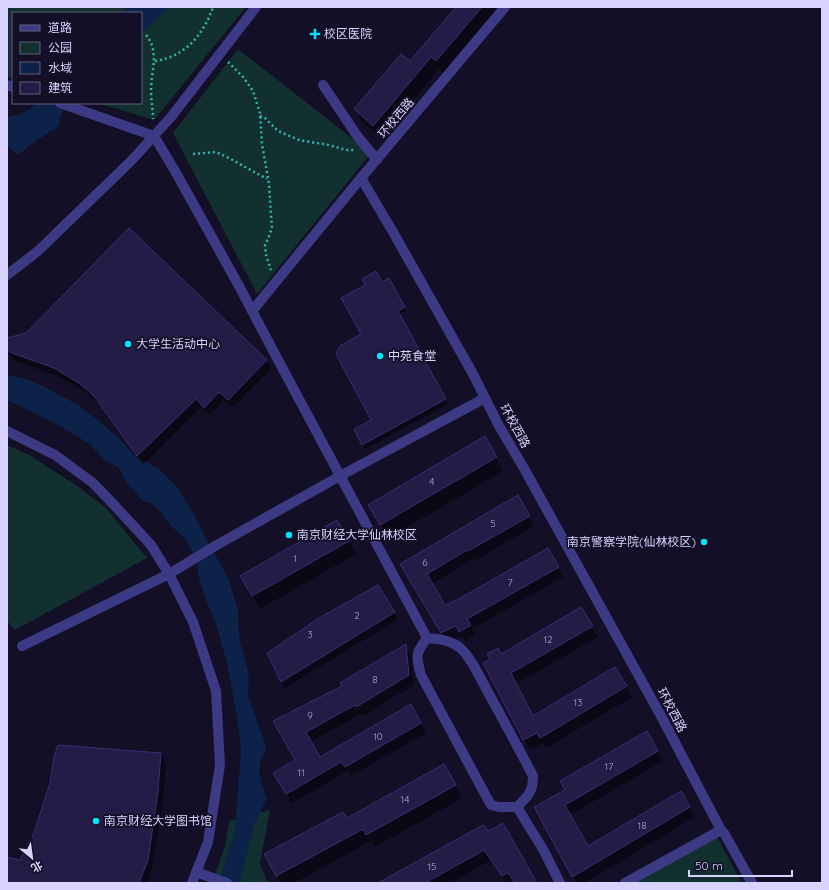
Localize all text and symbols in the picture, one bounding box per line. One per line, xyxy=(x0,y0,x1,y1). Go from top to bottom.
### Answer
legend xyxy=(12,12,142,104)
text: 道路 xyxy=(48,20,72,35)
place label: 校区医院 xyxy=(324,26,372,41)
marker: 校区医院 xyxy=(309,28,321,40)
text: 公园 xyxy=(48,40,72,55)
text: 水域 xyxy=(48,60,72,75)
text: 建筑 xyxy=(48,80,72,95)
street label: 环校西路 xyxy=(374,94,417,141)
place label: 大学生活动中心 xyxy=(136,336,220,351)
marker: 大学生活动中心 xyxy=(123,339,133,349)
place label: 中苑食堂 xyxy=(388,348,436,363)
marker: 中苑食堂 xyxy=(375,351,385,361)
street label: 环校西路 xyxy=(497,401,534,450)
house number: 4 xyxy=(429,475,435,488)
house number: 5 xyxy=(490,517,496,530)
place label: 南京财经大学仙林校区 xyxy=(297,527,417,542)
marker: 南京财经大学仙林校区 xyxy=(284,530,294,540)
place label: 南京警察学院(仙林校区) xyxy=(567,534,696,549)
marker: 南京警察学院(仙林校区) xyxy=(699,537,709,547)
house number: 1 xyxy=(293,552,297,565)
house number: 6 xyxy=(422,556,428,569)
house number: 7 xyxy=(507,576,513,589)
house number: 2 xyxy=(354,609,360,622)
house number: 3 xyxy=(307,628,313,641)
house number: 12 xyxy=(543,633,553,646)
house number: 8 xyxy=(372,673,378,686)
street label: 环校西路 xyxy=(655,685,690,734)
house number: 13 xyxy=(574,696,582,709)
house number: 9 xyxy=(307,709,313,722)
house number: 10 xyxy=(373,730,383,743)
house number: 17 xyxy=(605,760,613,773)
house number: 11 xyxy=(297,766,305,779)
house number: 14 xyxy=(401,793,409,806)
place label: 南京财经大学图书馆 xyxy=(104,813,212,828)
marker: 南京财经大学图书馆 xyxy=(91,816,101,826)
house number: 18 xyxy=(637,819,647,832)
north arrow xyxy=(12,838,52,878)
scale bar xyxy=(689,852,792,878)
text: 北 xyxy=(29,858,45,876)
text: 50 m xyxy=(695,858,723,873)
house number: 15 xyxy=(427,860,437,873)

